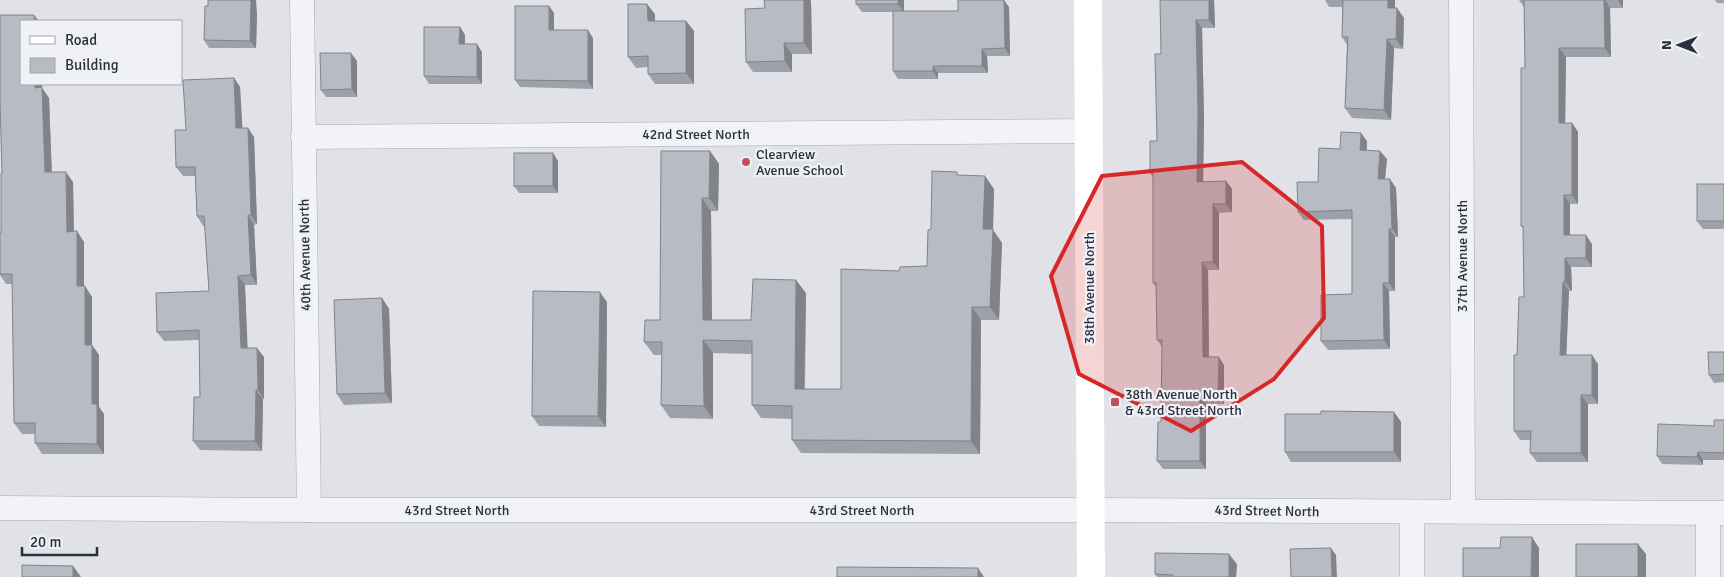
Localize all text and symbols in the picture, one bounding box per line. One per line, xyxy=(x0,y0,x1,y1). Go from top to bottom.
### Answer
legend xyxy=(20,20,182,85)
north arrow xyxy=(1654,20,1704,70)
text: Road xyxy=(65,31,97,49)
text: N xyxy=(1658,40,1675,50)
text: Building xyxy=(65,56,119,74)
street label: 42nd Street North xyxy=(642,126,750,143)
place label: Clearview Avenue School xyxy=(756,146,844,179)
marker: Clearview Avenue School xyxy=(740,156,752,168)
street label: 40th Avenue North xyxy=(296,199,314,311)
street label: 37th Avenue North xyxy=(1454,200,1471,312)
street label: 38th Avenue North xyxy=(1081,232,1098,344)
place label: 38th Avenue North & 43rd Street North xyxy=(1125,386,1242,419)
marker: 38th Avenue North & 43rd Street North xyxy=(1109,396,1121,408)
street label: 43rd Street North xyxy=(405,502,509,519)
street label: 43rd Street North xyxy=(810,502,914,519)
street label: 43rd Street North xyxy=(1214,502,1320,520)
scale bar xyxy=(22,524,98,556)
text: 20 m xyxy=(30,533,61,551)

